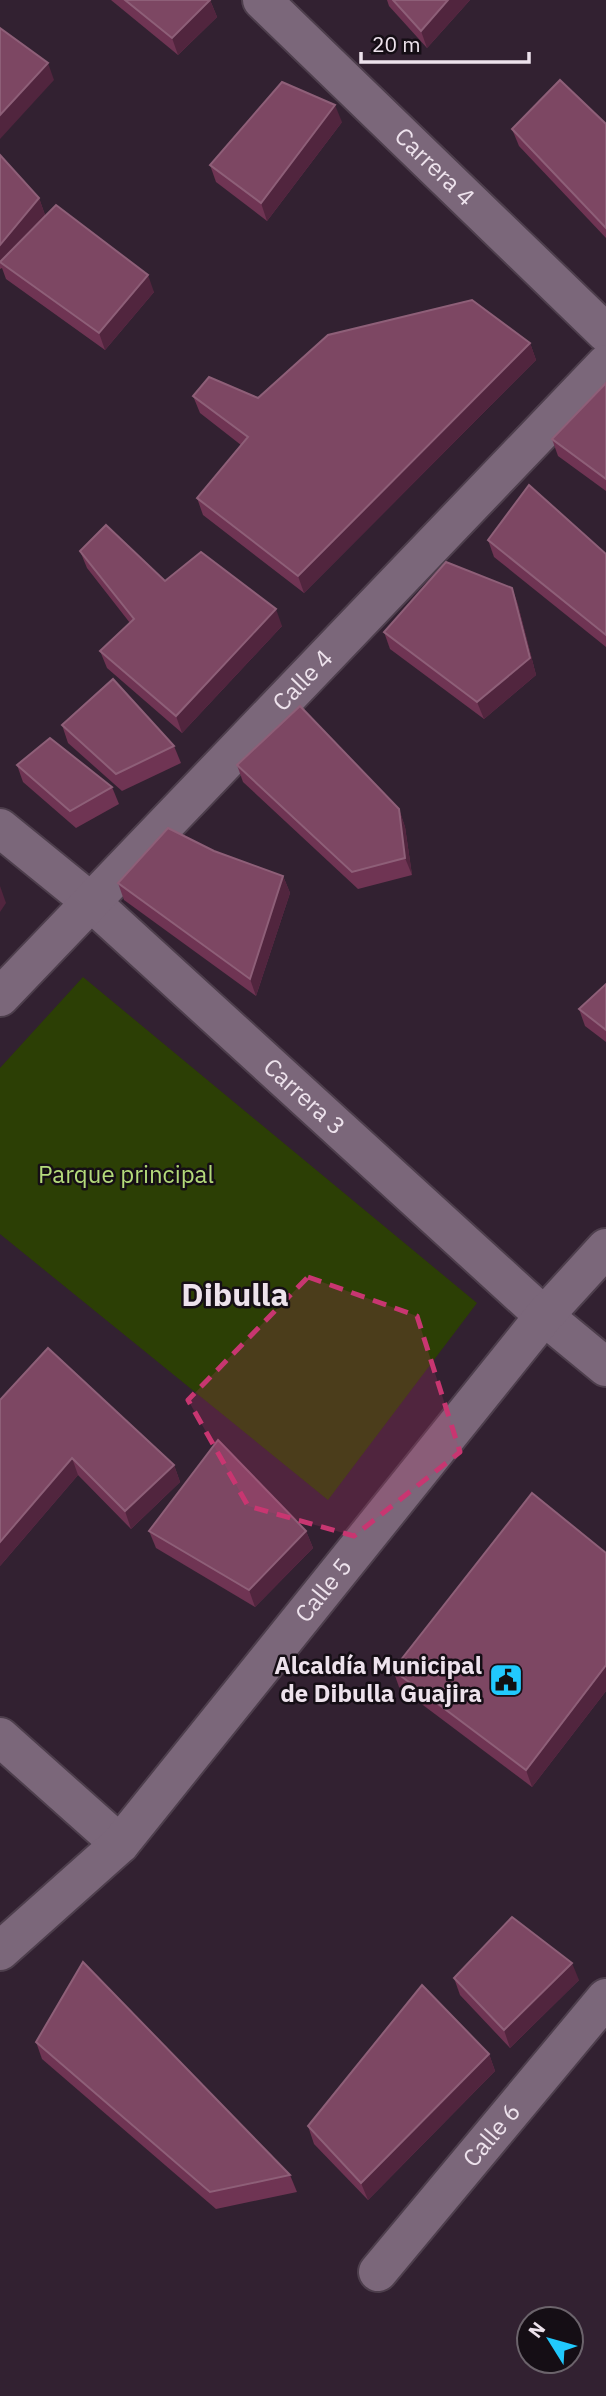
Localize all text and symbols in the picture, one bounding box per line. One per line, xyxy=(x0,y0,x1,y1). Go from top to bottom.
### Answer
scale bar xyxy=(361,21,529,65)
text: 20 m xyxy=(372,30,421,58)
street label: Carrera 4 xyxy=(388,120,482,213)
street label: Calle 4 xyxy=(265,642,339,718)
street label: Carrera 3 xyxy=(257,1050,353,1142)
park label: Parque principal xyxy=(38,1158,214,1190)
district label: Dibulla xyxy=(181,1273,289,1315)
street label: Calle 5 xyxy=(287,1551,358,1629)
place label: Alcaldía Municipal de Dibulla Guajira xyxy=(274,1649,482,1709)
public building icon: Alcaldía Municipal de Dibulla Guajira xyxy=(487,1661,525,1699)
street label: Calle 6 xyxy=(455,2096,527,2173)
north arrow xyxy=(515,2305,585,2375)
text: N xyxy=(523,2317,550,2342)

